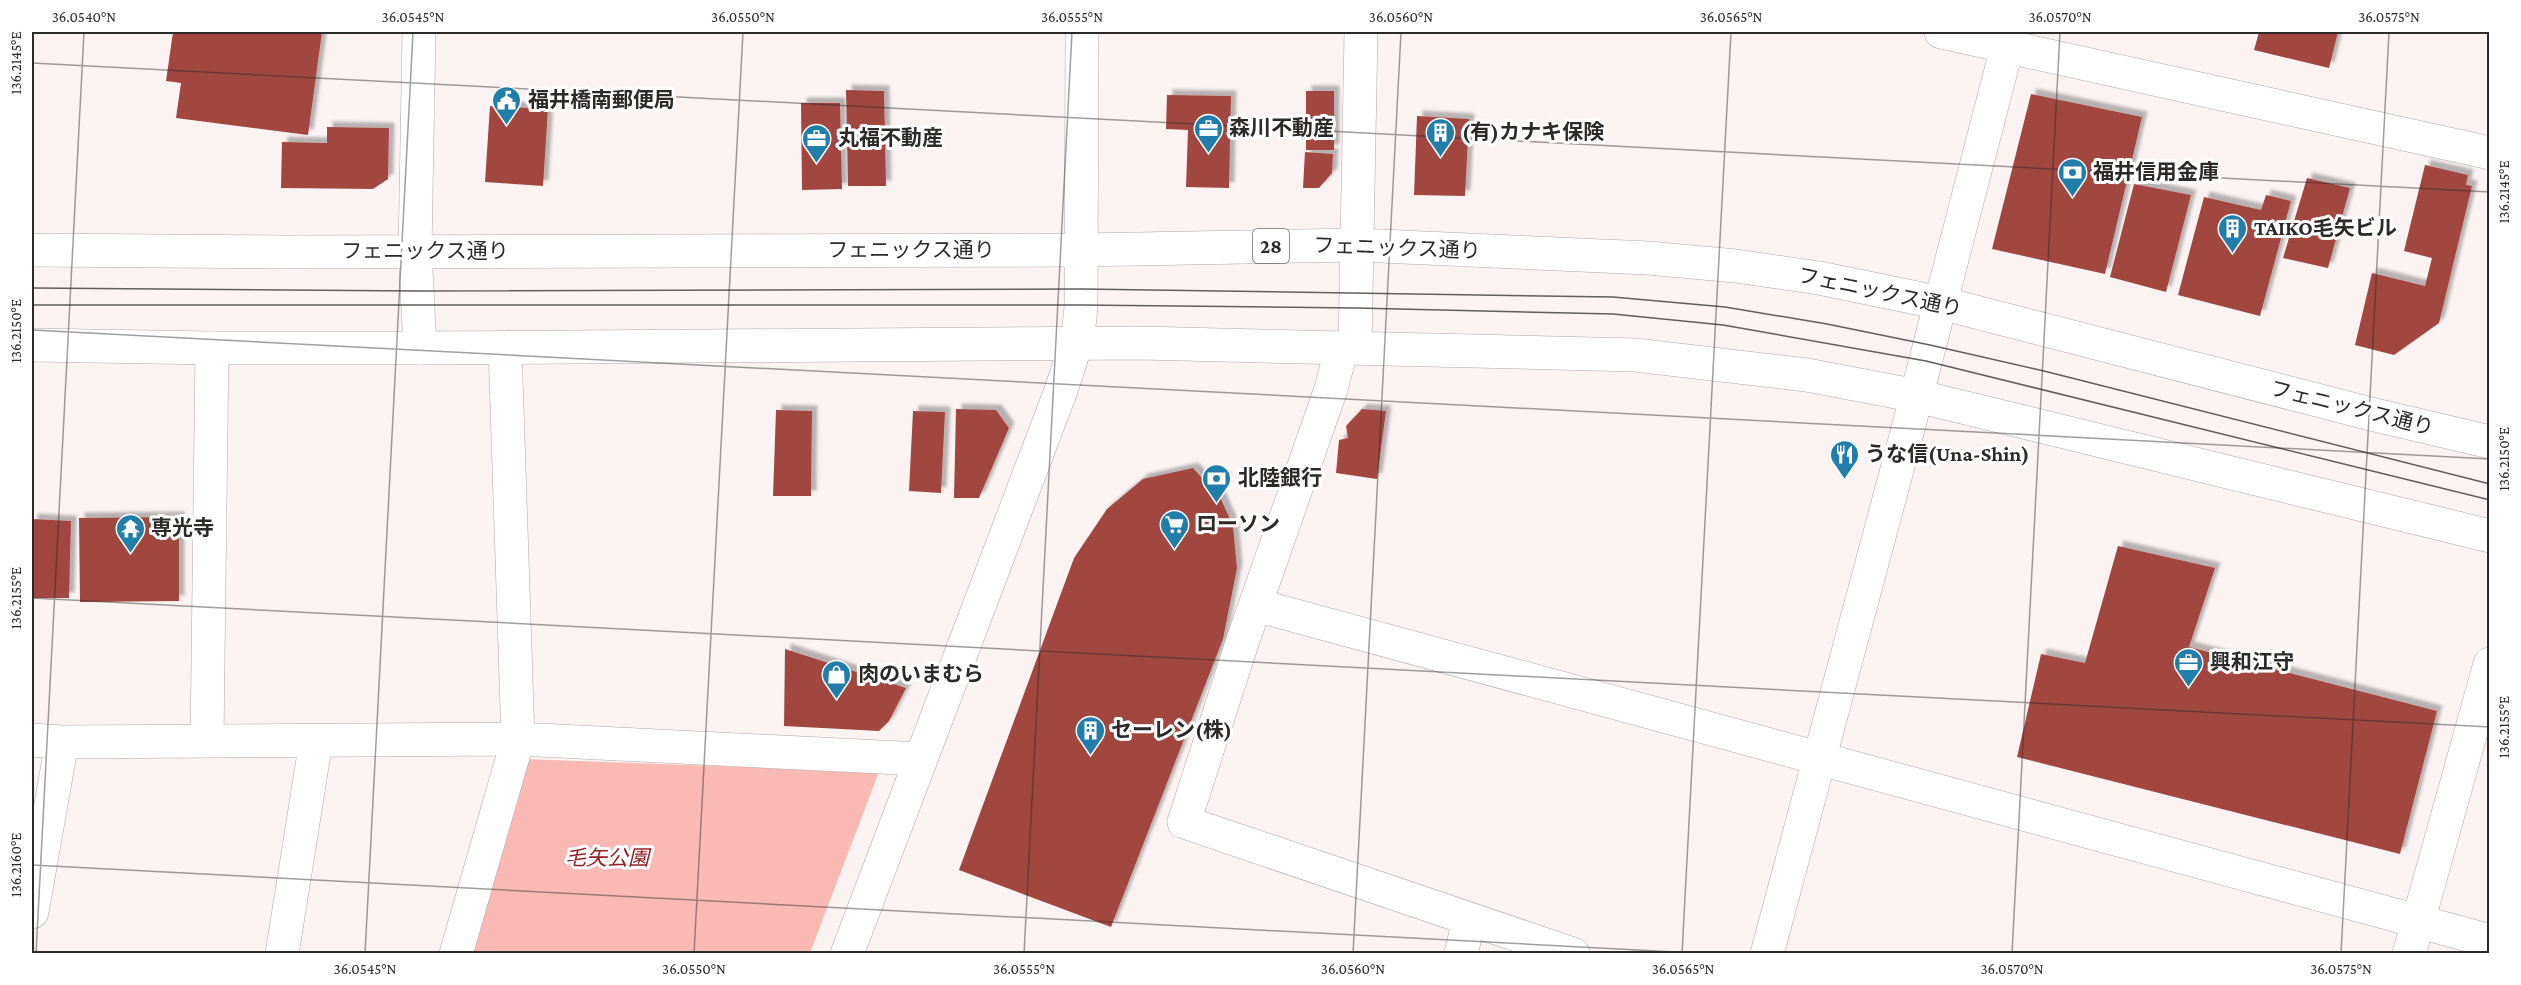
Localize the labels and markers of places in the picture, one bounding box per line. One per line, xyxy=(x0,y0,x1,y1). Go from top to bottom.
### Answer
public building icon: 福井橋南郵便局 xyxy=(491,84,523,126)
place label: 福井橋南郵便局 xyxy=(528,88,675,112)
office icon: 森川不動産 xyxy=(1192,112,1224,154)
place label: 森川不動産 xyxy=(1229,116,1334,140)
building icon: (有)カナキ保険 xyxy=(1425,116,1457,158)
place label: (有)カナキ保険 xyxy=(1462,120,1605,144)
office icon: 丸福不動産 xyxy=(801,122,833,164)
place label: 丸福不動産 xyxy=(838,126,943,150)
bank icon: 福井信用金庫 xyxy=(2056,156,2088,198)
place label: 福井信用金庫 xyxy=(2093,160,2219,184)
building icon: TAIKO毛矢ビル xyxy=(2217,212,2249,254)
place label: TAIKO毛矢ビル xyxy=(2254,216,2397,240)
restaurant icon: うな信(Una-Shin) xyxy=(1828,438,1860,480)
place label: うな信(Una-Shin) xyxy=(1865,442,2029,466)
bank icon: 北陸銀行 xyxy=(1201,462,1233,504)
place label: 北陸銀行 xyxy=(1238,466,1322,490)
supermarket icon: ローソン xyxy=(1159,508,1191,550)
temple icon: 専光寺 xyxy=(114,512,146,554)
place label: ローソン xyxy=(1196,512,1280,536)
place label: 専光寺 xyxy=(151,516,214,540)
office icon: 興和江守 xyxy=(2173,646,2205,688)
place label: 興和江守 xyxy=(2210,650,2294,674)
shop icon: 肉のいまむら xyxy=(821,658,853,700)
place label: 肉のいまむら xyxy=(858,662,984,686)
building icon: セーレン(株) xyxy=(1074,714,1106,756)
place label: セーレン(株) xyxy=(1111,718,1232,742)

